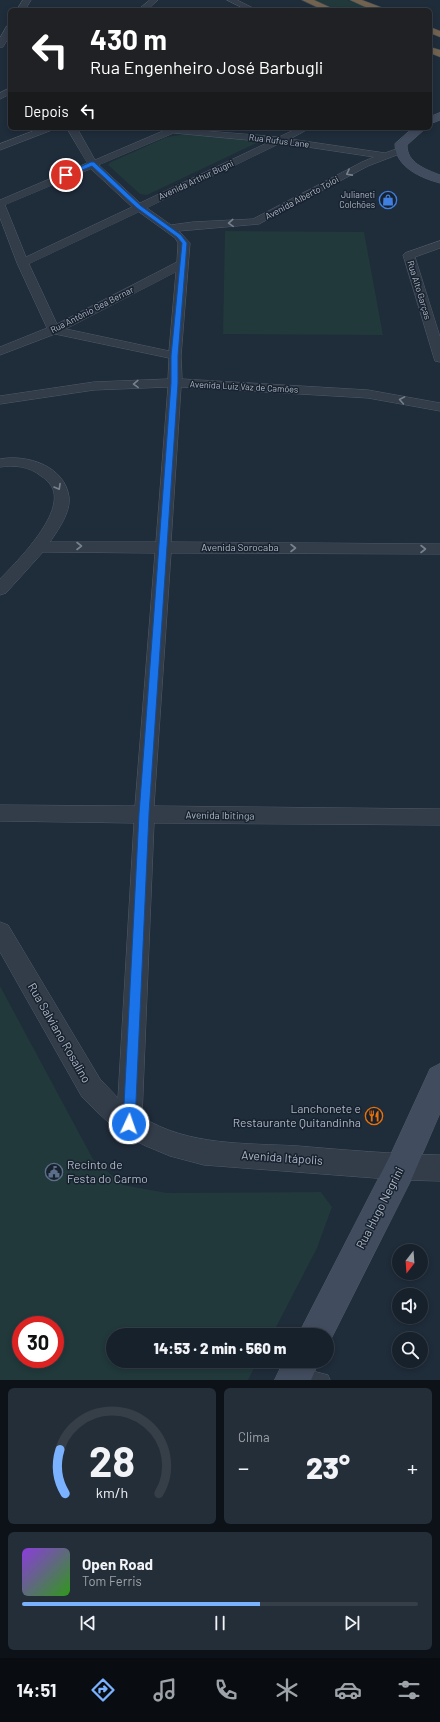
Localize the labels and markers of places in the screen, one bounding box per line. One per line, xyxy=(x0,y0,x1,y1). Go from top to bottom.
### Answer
pin xyxy=(49,158,83,192)
place label: Julianeti Colchões xyxy=(339,189,375,210)
shop icon: Julianeti Colchões xyxy=(378,190,398,210)
place label: Lanchonete e Restaurante Quitandinha xyxy=(233,1101,361,1129)
restaurant icon: Lanchonete e Restaurante Quitandinha xyxy=(364,1106,384,1126)
place label: Recinto de Festa do Carmo xyxy=(67,1157,148,1185)
public building icon: Recinto de Festa do Carmo xyxy=(44,1162,64,1182)

